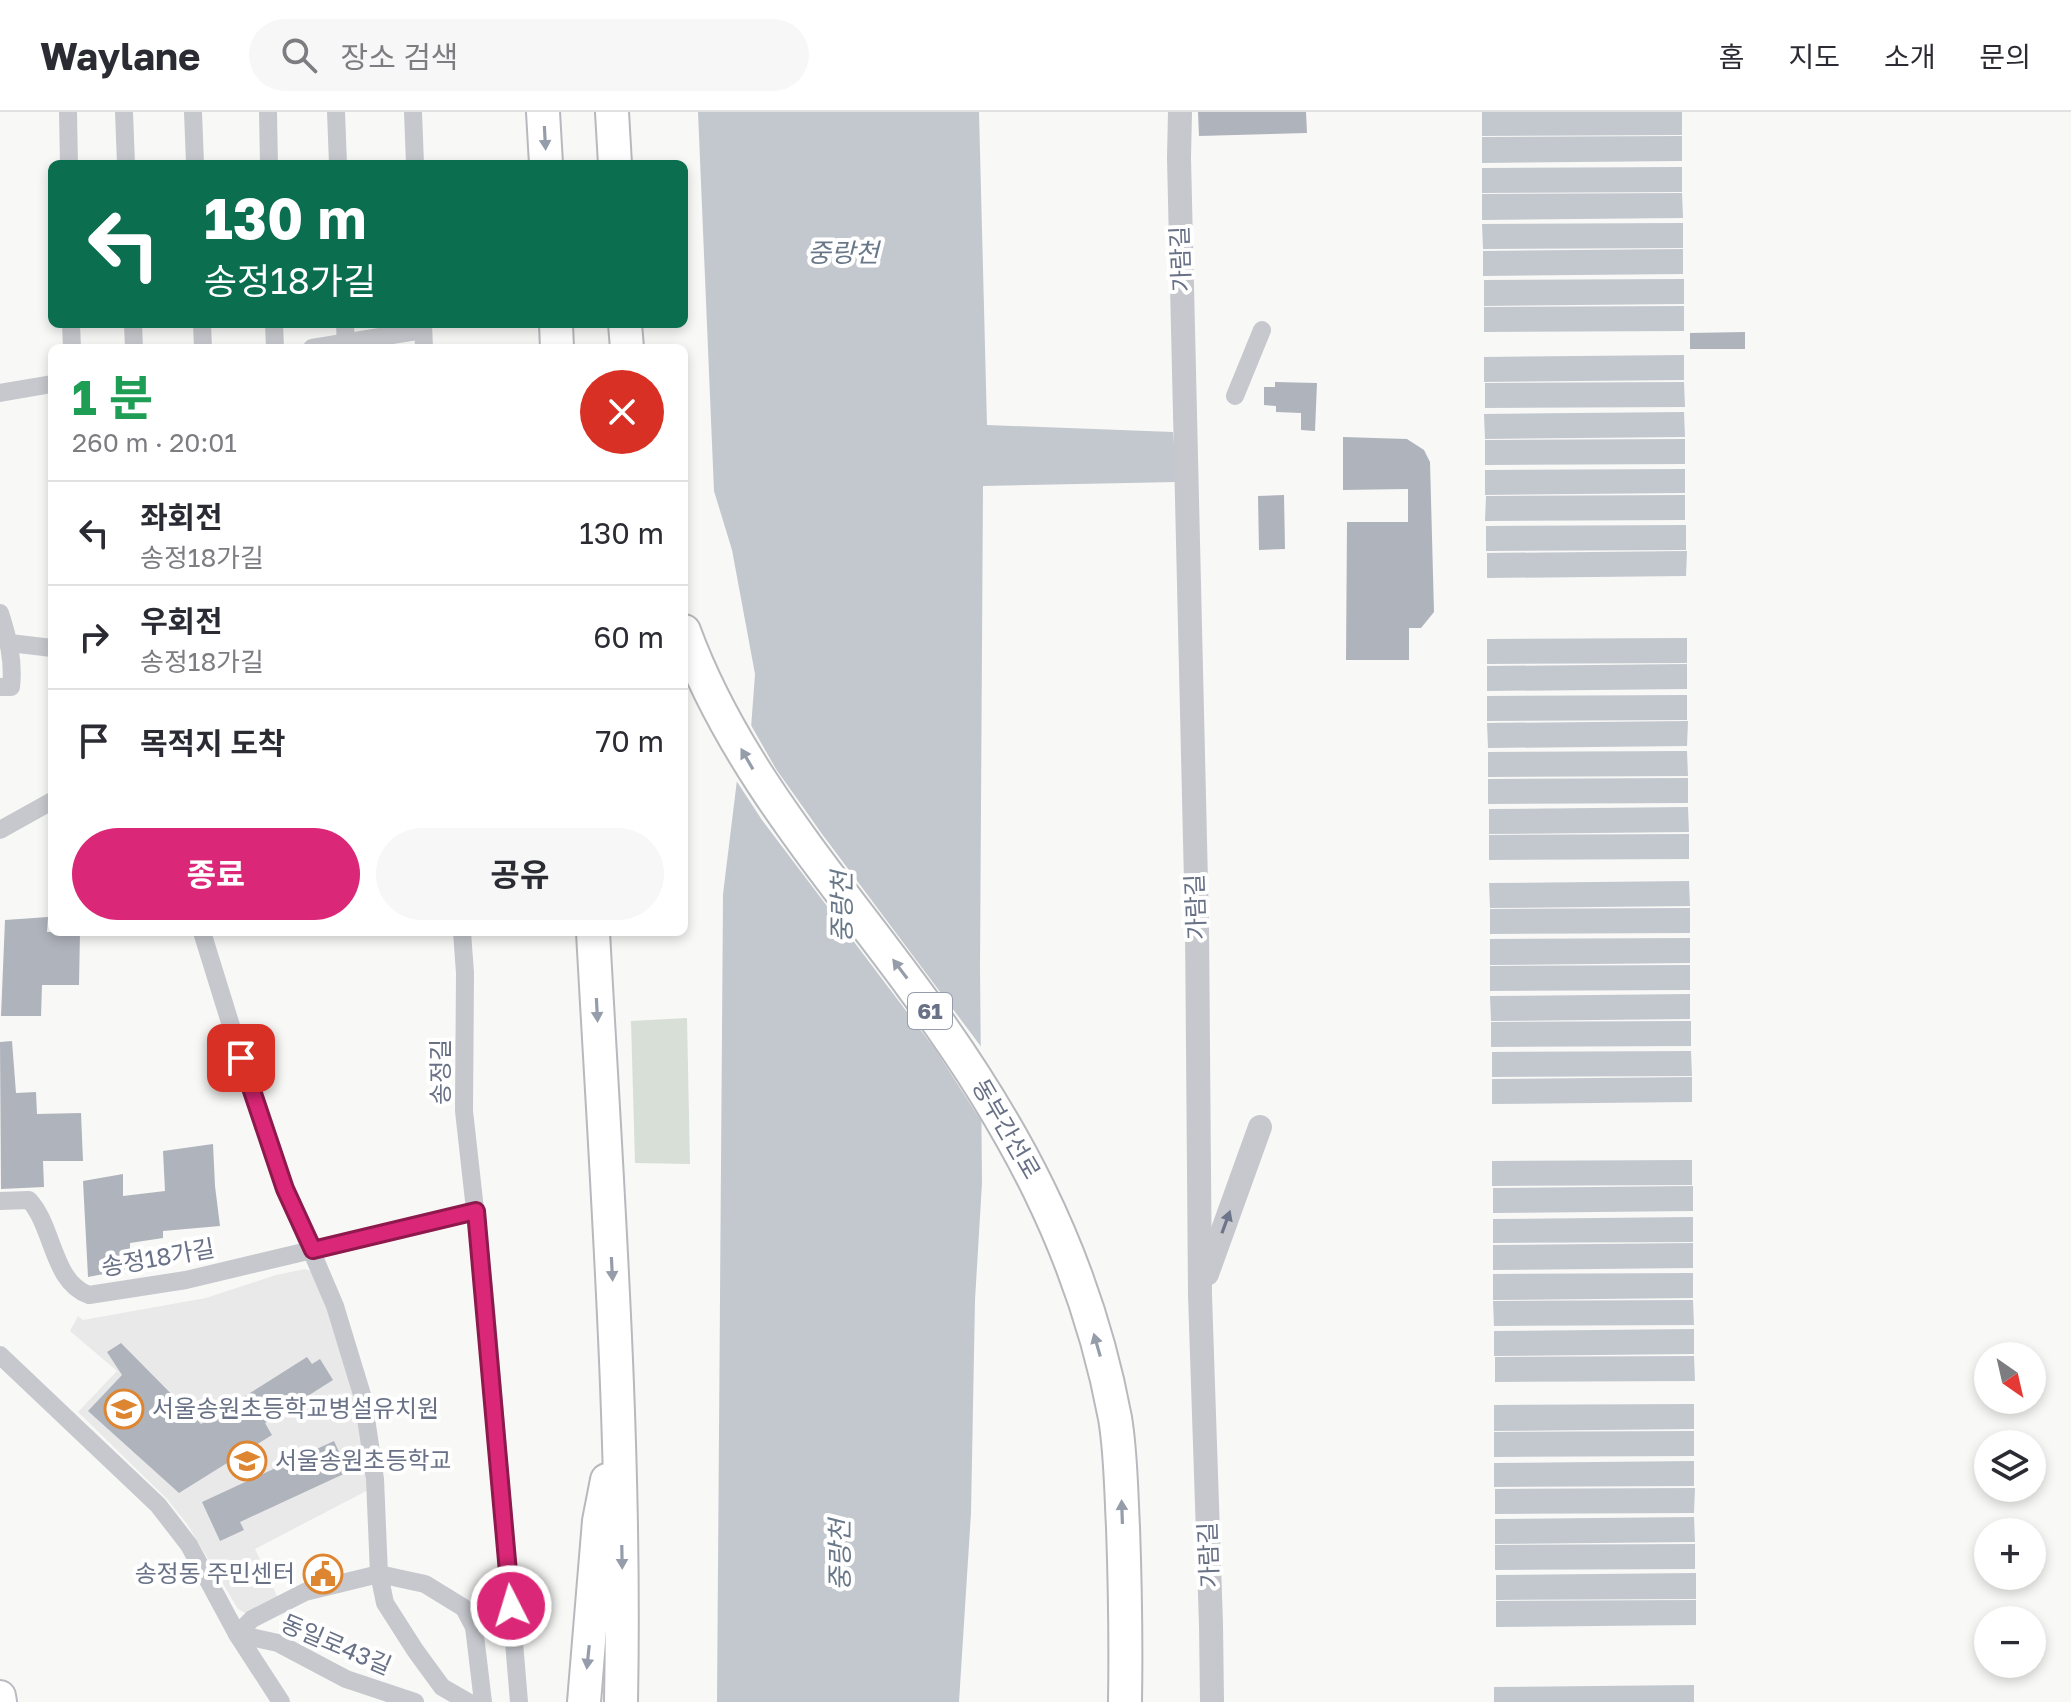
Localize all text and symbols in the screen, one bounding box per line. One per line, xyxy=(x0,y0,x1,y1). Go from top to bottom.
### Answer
search box xyxy=(249,19,809,91)
text: Waylane xyxy=(40,33,201,78)
icon: search xyxy=(277,33,321,77)
text: 장소 검색 xyxy=(341,39,458,75)
text: 홈 xyxy=(1719,40,1744,73)
text: 지도 xyxy=(1788,40,1840,73)
text: 소개 xyxy=(1884,40,1935,73)
text: 문의 xyxy=(1979,40,2031,73)
one-way arrow xyxy=(539,126,552,151)
text: 130 m xyxy=(204,184,366,251)
icon: left xyxy=(72,192,176,296)
street label: 가람길 xyxy=(1164,225,1195,293)
water label: 중랑천 xyxy=(807,237,882,268)
text: 송정18가길 xyxy=(204,259,376,302)
text: 1 분 xyxy=(72,368,153,426)
button: close xyxy=(580,370,664,454)
text: 260 m · 20:01 xyxy=(72,427,237,458)
text: 좌회전 xyxy=(140,499,223,535)
icon: left xyxy=(72,511,116,555)
text: 130 m xyxy=(579,515,664,551)
text: 송정18가길 xyxy=(140,542,264,573)
text: 우회전 xyxy=(140,603,223,639)
icon: right xyxy=(72,615,116,659)
text: 60 m xyxy=(593,619,664,655)
text: 송정18가길 xyxy=(140,646,264,677)
icon: arrive xyxy=(72,719,116,763)
text: 70 m xyxy=(595,723,664,759)
text: 목적지 도착 xyxy=(140,725,286,761)
one-way arrow xyxy=(740,748,754,770)
button: 종료 xyxy=(72,828,360,920)
button: 공유 xyxy=(376,828,664,920)
water label: 중랑천 xyxy=(826,868,857,943)
street label: 가람길 xyxy=(1179,873,1210,941)
one-way arrow xyxy=(892,959,908,979)
road number: 61 xyxy=(908,993,952,1029)
one-way arrow xyxy=(591,998,604,1023)
pin xyxy=(207,1024,275,1092)
icon: arrive xyxy=(219,1036,263,1080)
street label: 송정길 xyxy=(425,1039,454,1105)
street label: 동부간선로 xyxy=(967,1073,1047,1183)
one-way arrow xyxy=(1220,1210,1233,1234)
street label: 송정18가길 xyxy=(99,1232,217,1281)
one-way arrow xyxy=(606,1257,619,1282)
one-way arrow xyxy=(1090,1333,1103,1357)
north arrow xyxy=(1974,1342,2046,1414)
map controls xyxy=(1974,1342,2046,1678)
school or university icon: 서울송원초등학교병설유치원 xyxy=(103,1388,145,1430)
place label: 서울송원초등학교병설유치원 xyxy=(152,1393,439,1422)
button: layers xyxy=(1974,1430,2046,1502)
school or university icon: 서울송원초등학교 xyxy=(226,1440,268,1482)
place label: 서울송원초등학교 xyxy=(275,1445,452,1474)
one-way arrow xyxy=(1116,1499,1129,1524)
water label: 중랑천 xyxy=(824,1516,855,1591)
button: + xyxy=(1974,1518,2046,1590)
street label: 가람길 xyxy=(1192,1521,1223,1589)
one-way arrow xyxy=(616,1545,629,1570)
public building icon: 송정동 주민센터 xyxy=(302,1553,344,1595)
place label: 송정동 주민센터 xyxy=(134,1558,295,1587)
position arrow xyxy=(469,1564,553,1648)
button: − xyxy=(1974,1606,2046,1678)
street label: 동일로43길 xyxy=(277,1607,396,1680)
one-way arrow xyxy=(582,1645,595,1670)

